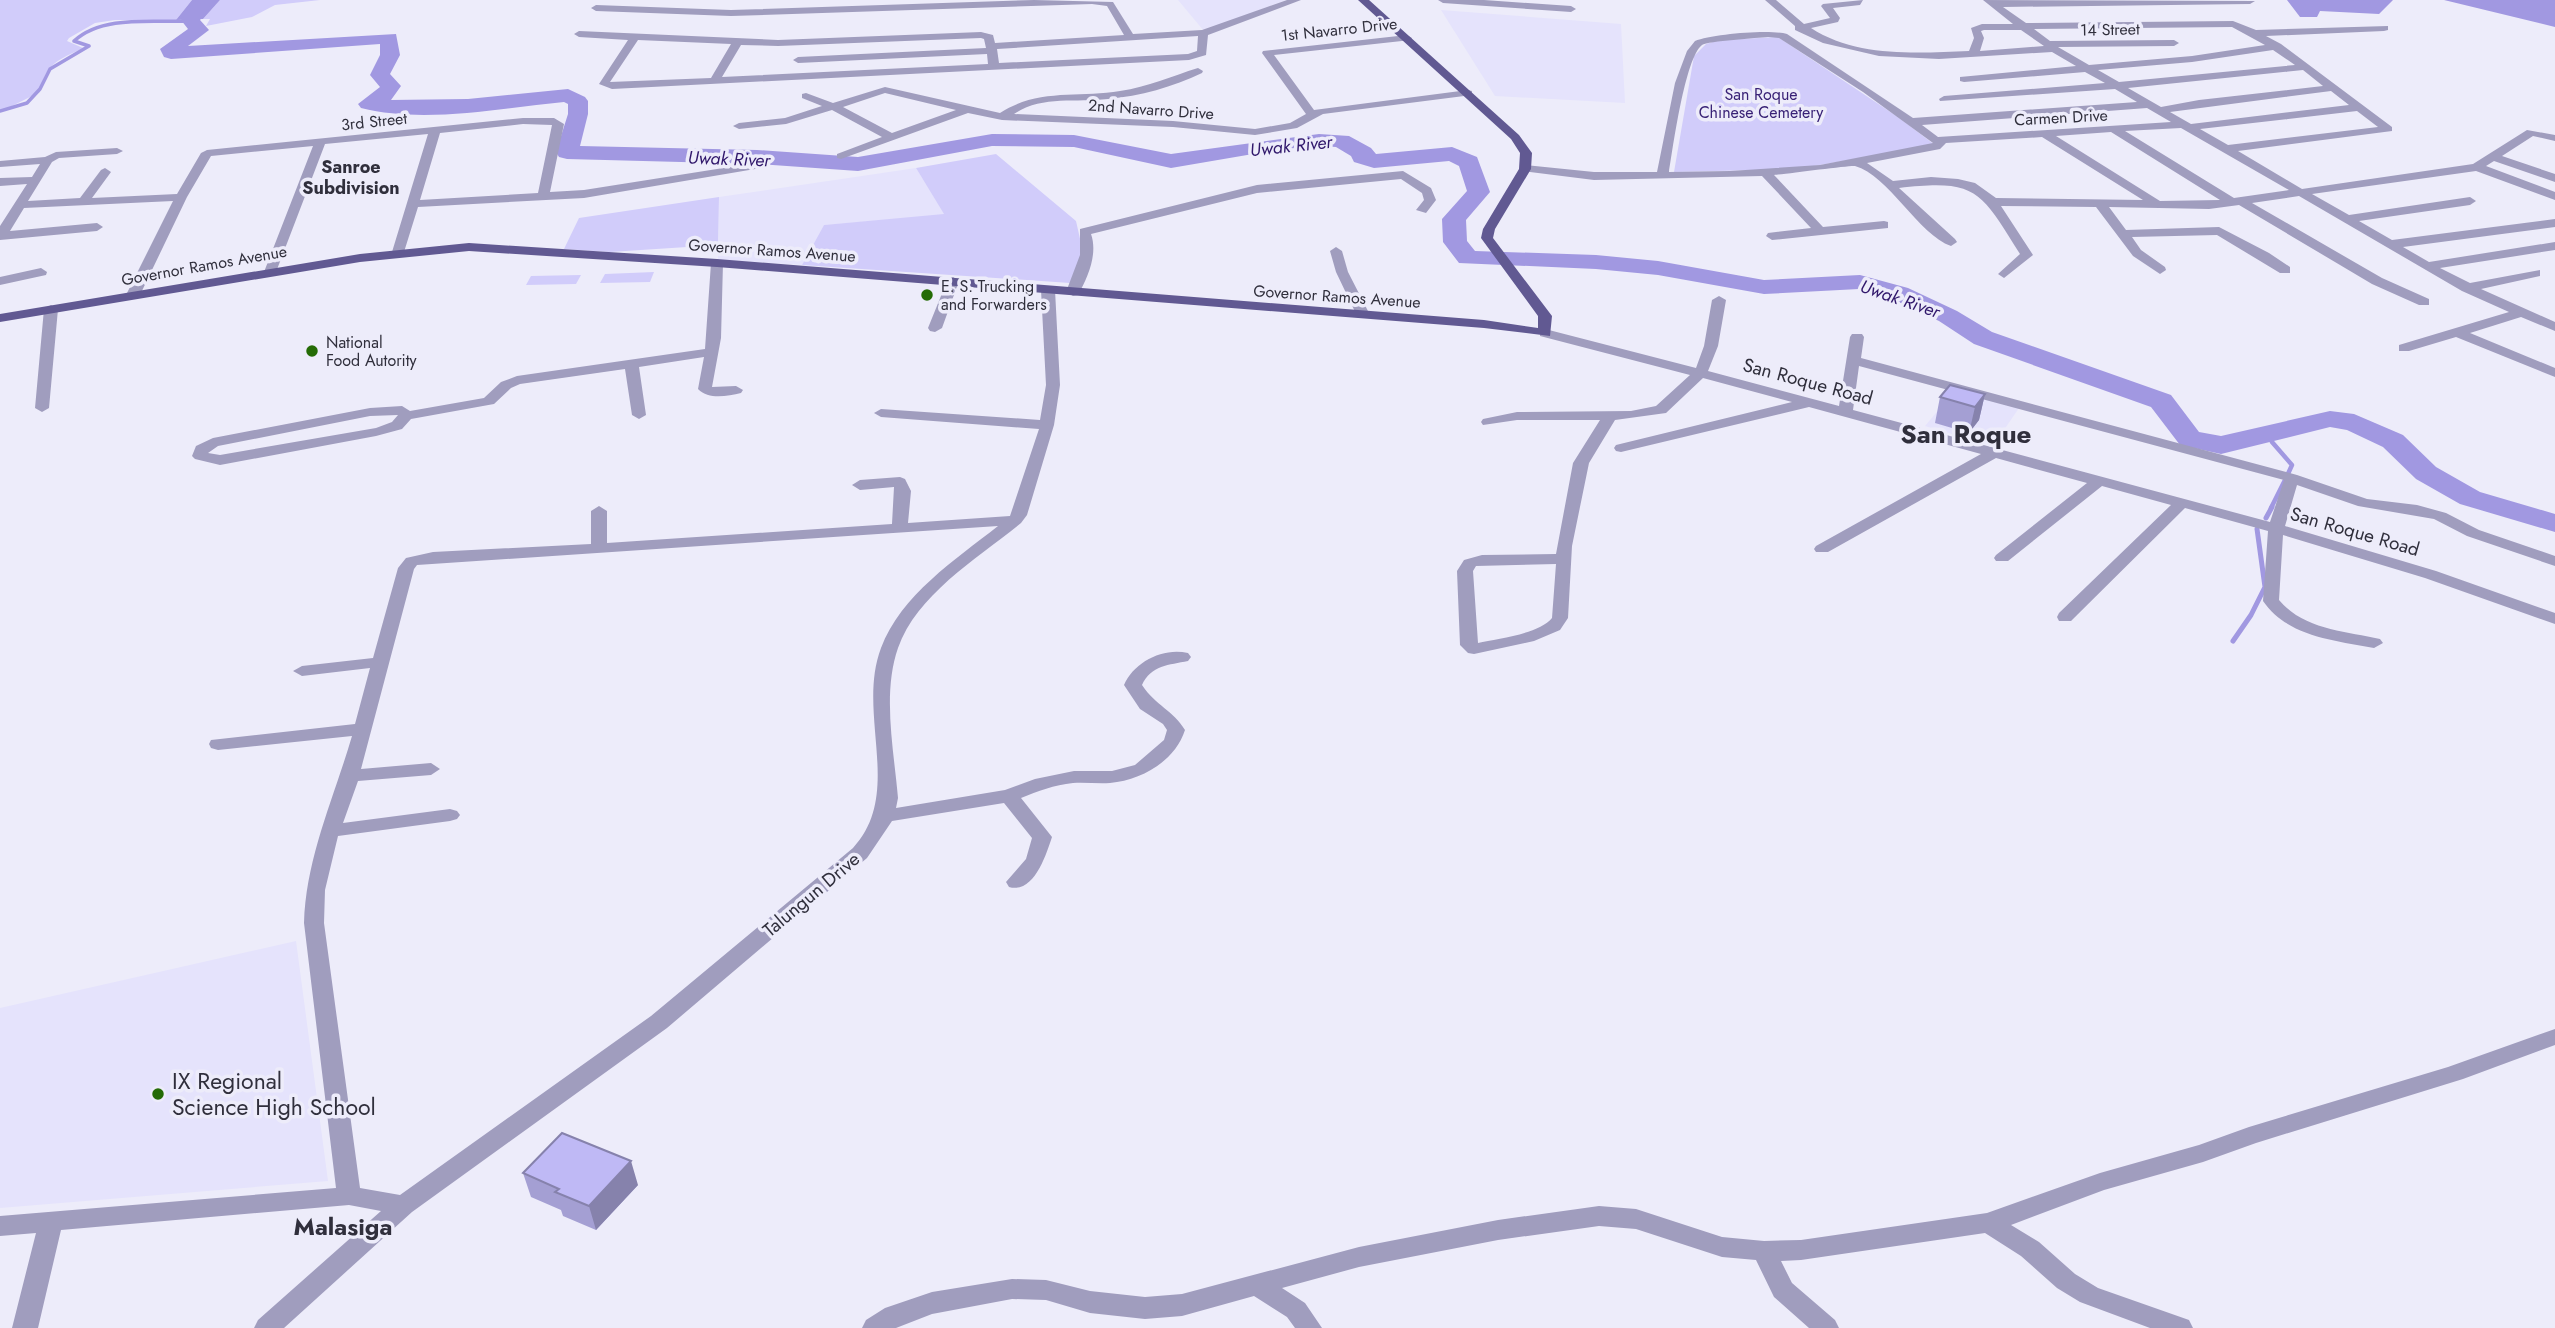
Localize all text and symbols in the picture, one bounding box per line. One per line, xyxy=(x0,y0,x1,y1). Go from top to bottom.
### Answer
street label: 1st Navarro Drive xyxy=(1280,12,1398,47)
street label: 14 Street xyxy=(2080,17,2140,42)
park label: San Roque Chinese Cemetery xyxy=(1699,83,1824,124)
street label: 2nd Navarro Drive xyxy=(1087,94,1215,125)
street label: Carmen Drive xyxy=(2014,104,2108,131)
street label: 3rd Street xyxy=(340,107,408,136)
water label: Uwak River xyxy=(1249,129,1334,163)
water label: Uwak River xyxy=(687,145,772,173)
district label: Sanroe Subdivision xyxy=(302,154,400,201)
street label: Governor Ramos Avenue xyxy=(687,233,856,268)
street label: Governor Ramos Avenue xyxy=(119,240,289,291)
water label: Uwak River xyxy=(1857,273,1944,325)
place label: E. S. Trucking and Forwarders xyxy=(941,275,1047,316)
street label: Governor Ramos Avenue xyxy=(1252,279,1421,314)
marker: E. S. Trucking and Forwarders xyxy=(919,287,935,303)
place label: National Food Autority xyxy=(326,331,418,372)
marker: National Food Autority xyxy=(304,343,320,359)
street label: San Roque Road xyxy=(1740,351,1876,412)
district label: San Roque xyxy=(1900,415,2032,453)
street label: San Roque Road xyxy=(2287,500,2423,563)
street label: Talungun Drive xyxy=(757,846,866,943)
place label: IX Regional Science High School xyxy=(172,1064,376,1124)
marker: IX Regional Science High School xyxy=(150,1086,166,1102)
district label: Malasiga xyxy=(294,1209,392,1244)

